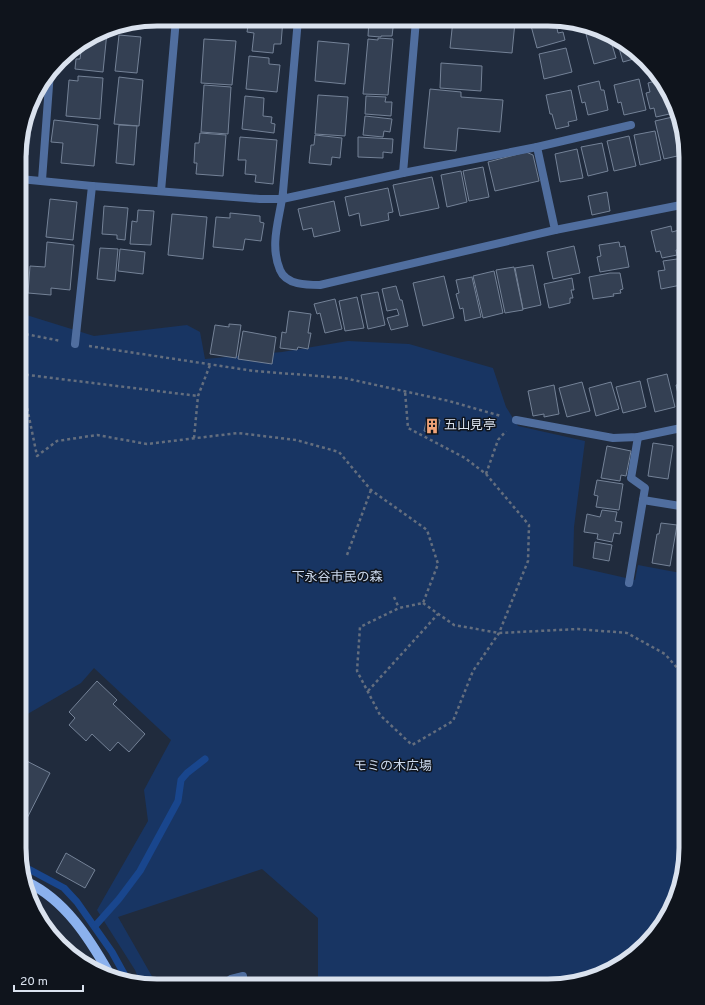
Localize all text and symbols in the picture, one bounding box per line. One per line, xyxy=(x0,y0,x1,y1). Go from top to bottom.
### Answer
building icon: 五山見亭 xyxy=(423,417,441,435)
place label: 五山見亭 xyxy=(444,418,496,434)
park label: 下永谷市民の森 xyxy=(291,570,383,586)
park label: モミの木広場 xyxy=(354,759,432,775)
scale bar xyxy=(14,967,83,993)
text: 20 m xyxy=(20,974,48,990)

